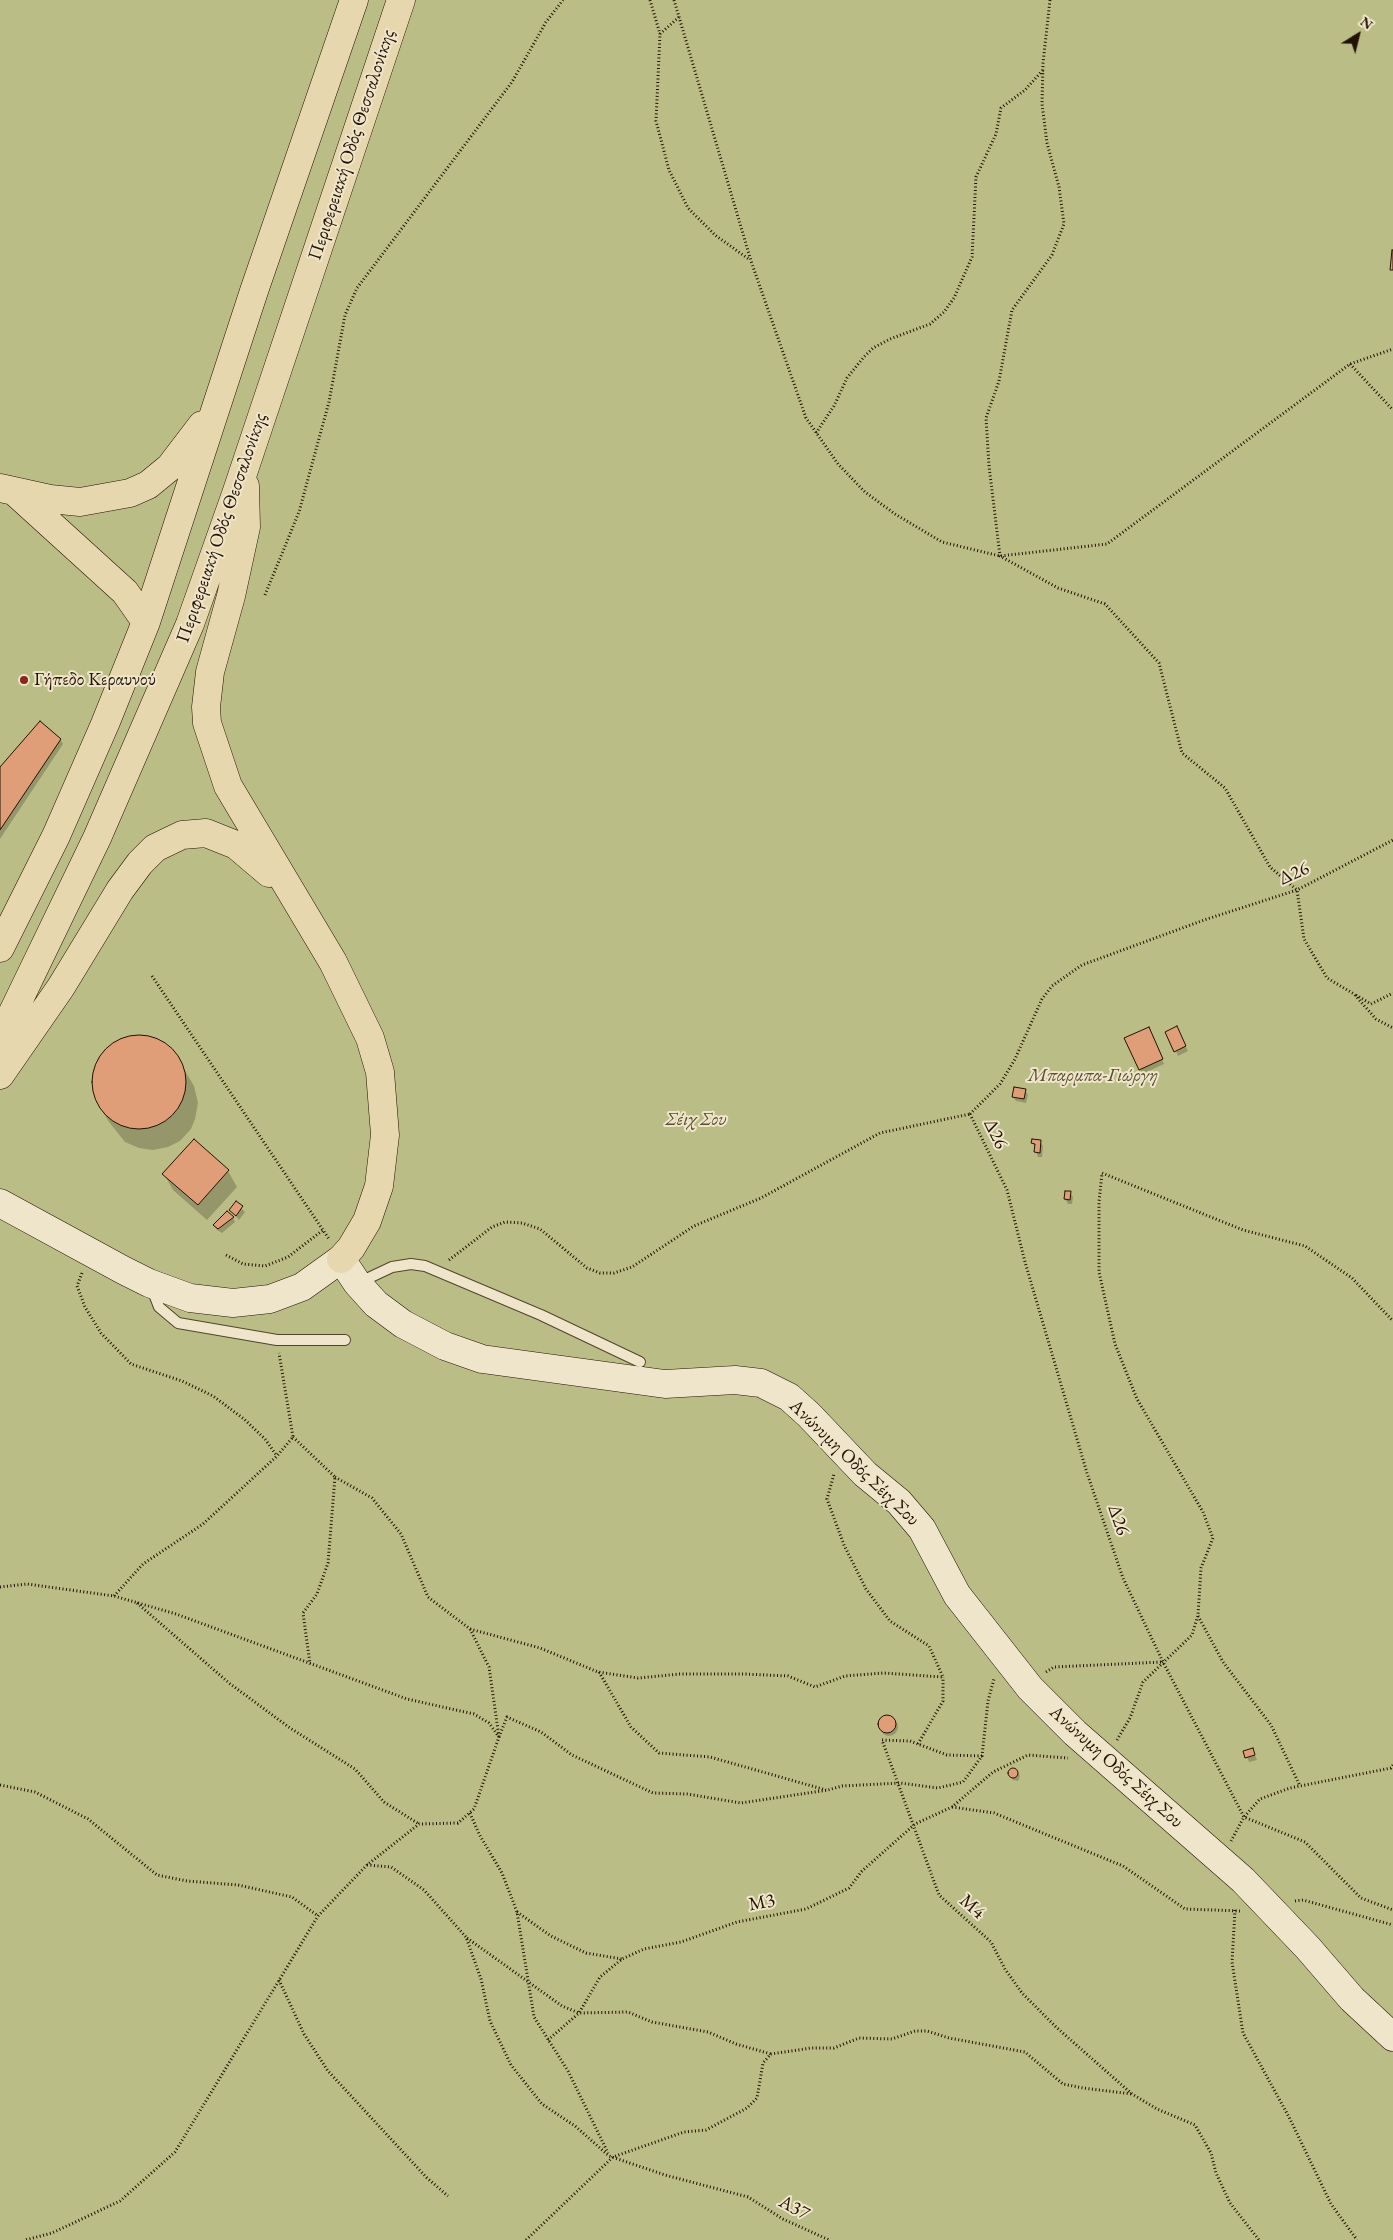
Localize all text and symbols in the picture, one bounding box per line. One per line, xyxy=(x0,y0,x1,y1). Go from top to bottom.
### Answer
north arrow xyxy=(1333,10,1383,60)
text: N xyxy=(1357,12,1377,33)
street label: Περιφερειακή Οδός Θεσσαλονίκης xyxy=(304,27,400,263)
street label: Περιφερειακή Οδός Θεσσαλονίκης xyxy=(172,410,272,646)
place label: Γήπεδο Κεραυνού xyxy=(34,669,156,691)
marker: Γήπεδο Κεραυνού xyxy=(18,674,30,686)
street label: Δ26 xyxy=(1275,857,1313,891)
park label: Μπαρμπα-Γιώργη xyxy=(1028,1065,1158,1087)
park label: Σέιχ Σου xyxy=(666,1109,726,1131)
street label: Δ26 xyxy=(978,1115,1012,1153)
street label: Ανώνυμη Οδός Σέιχ Σου xyxy=(784,1395,924,1531)
street label: Δ26 xyxy=(1102,1502,1134,1538)
street label: Ανώνυμη Οδός Σέιχ Σου xyxy=(1044,1701,1188,1833)
street label: M3 xyxy=(747,1889,777,1917)
street label: M4 xyxy=(955,1890,989,1924)
street label: Α37 xyxy=(775,2191,813,2225)

